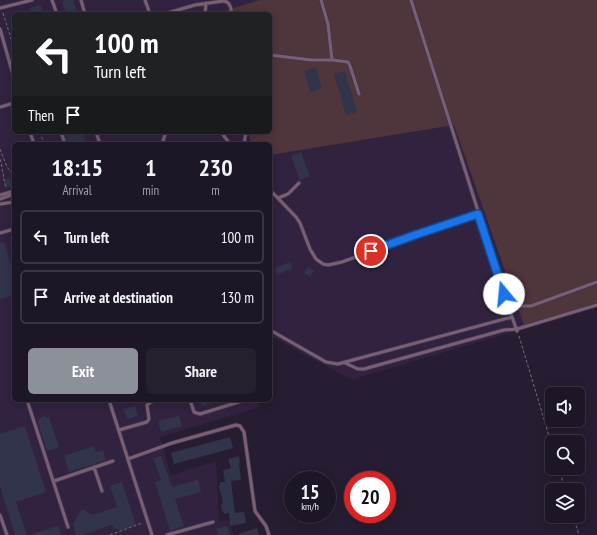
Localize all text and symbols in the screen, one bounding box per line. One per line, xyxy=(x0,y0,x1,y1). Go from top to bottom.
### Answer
text: 100 m xyxy=(94,24,158,61)
icon: left xyxy=(28,28,80,80)
text: Turn left xyxy=(94,60,146,83)
icon: arrive xyxy=(62,104,84,126)
text: Then xyxy=(28,106,54,125)
text: 18:15 xyxy=(51,152,103,183)
text: 1 xyxy=(145,152,156,183)
text: 230 xyxy=(198,152,233,183)
text: Arrival xyxy=(62,182,92,199)
text: min xyxy=(142,182,159,199)
text: m xyxy=(211,182,220,199)
icon: left xyxy=(30,226,52,248)
text: Turn left xyxy=(64,228,109,247)
text: 100 m xyxy=(221,228,254,247)
pin xyxy=(354,234,388,268)
icon: arrive xyxy=(360,240,382,262)
position arrow xyxy=(483,273,525,315)
icon: arrive xyxy=(30,286,52,308)
text: Arrive at destination xyxy=(64,288,173,307)
text: 130 m xyxy=(221,288,254,307)
button: Exit xyxy=(28,348,138,394)
button: Share xyxy=(146,348,256,394)
map controls xyxy=(545,387,585,523)
button: sound xyxy=(545,387,585,427)
button: search xyxy=(545,435,585,475)
speed limit sign: 20 xyxy=(344,471,396,523)
text: 15 xyxy=(300,479,320,505)
button: layers xyxy=(545,483,585,523)
text: km/h xyxy=(301,500,319,513)

